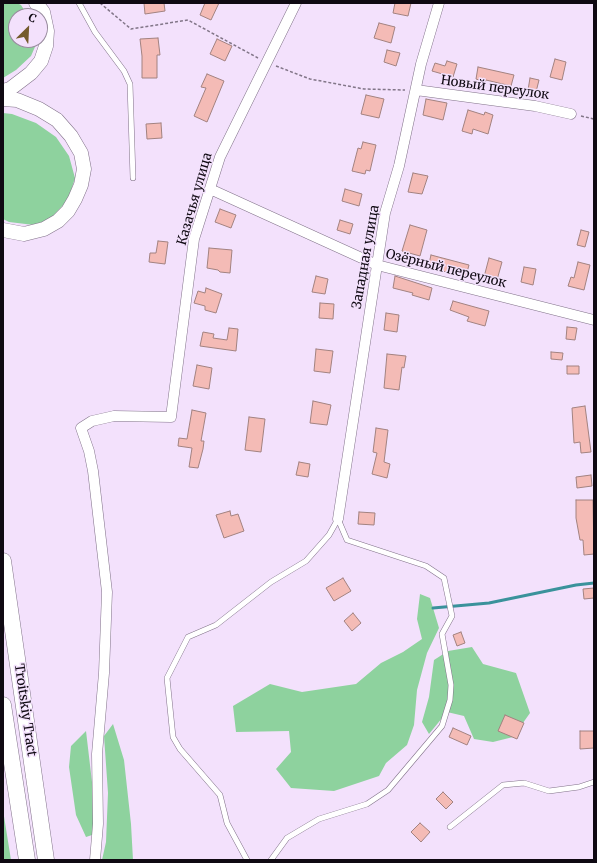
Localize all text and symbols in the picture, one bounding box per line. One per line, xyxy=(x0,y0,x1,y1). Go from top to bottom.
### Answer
north arrow xyxy=(8,8,48,48)
text: С xyxy=(26,10,39,26)
street label: Новый переулок xyxy=(440,73,550,103)
street label: Казачья улица xyxy=(174,151,216,247)
street label: Западная улица xyxy=(349,204,383,310)
street label: Озёрный переулок xyxy=(384,246,508,292)
street label: Troitskiy Tract xyxy=(11,663,39,757)

